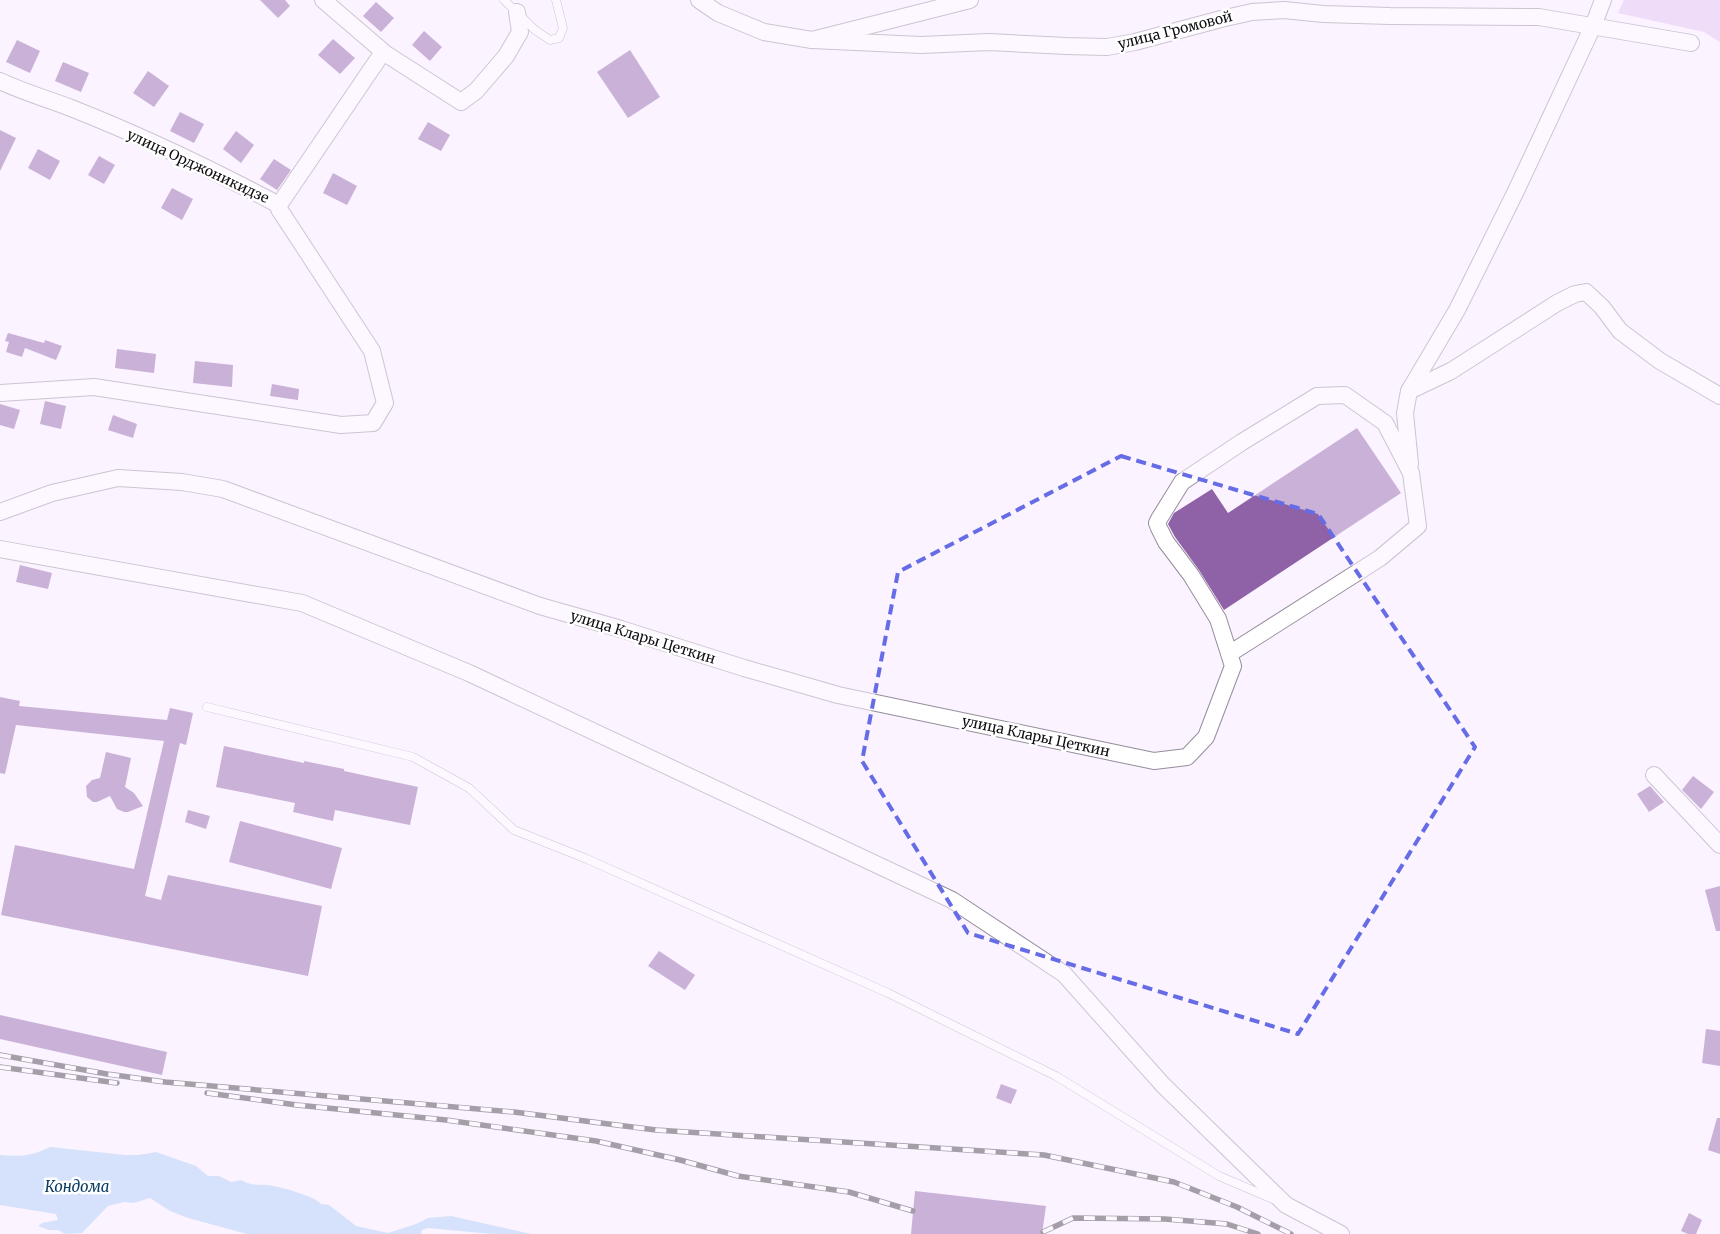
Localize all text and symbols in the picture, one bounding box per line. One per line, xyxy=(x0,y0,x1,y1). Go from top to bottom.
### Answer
street label: улица Громовой xyxy=(1116,7,1234,53)
street label: улица Орджоникидзе xyxy=(124,125,272,207)
street label: улица Клары Цеткин xyxy=(568,606,718,668)
street label: улица Клары Цеткин xyxy=(960,712,1112,761)
water label: Кондома xyxy=(45,1177,109,1196)

